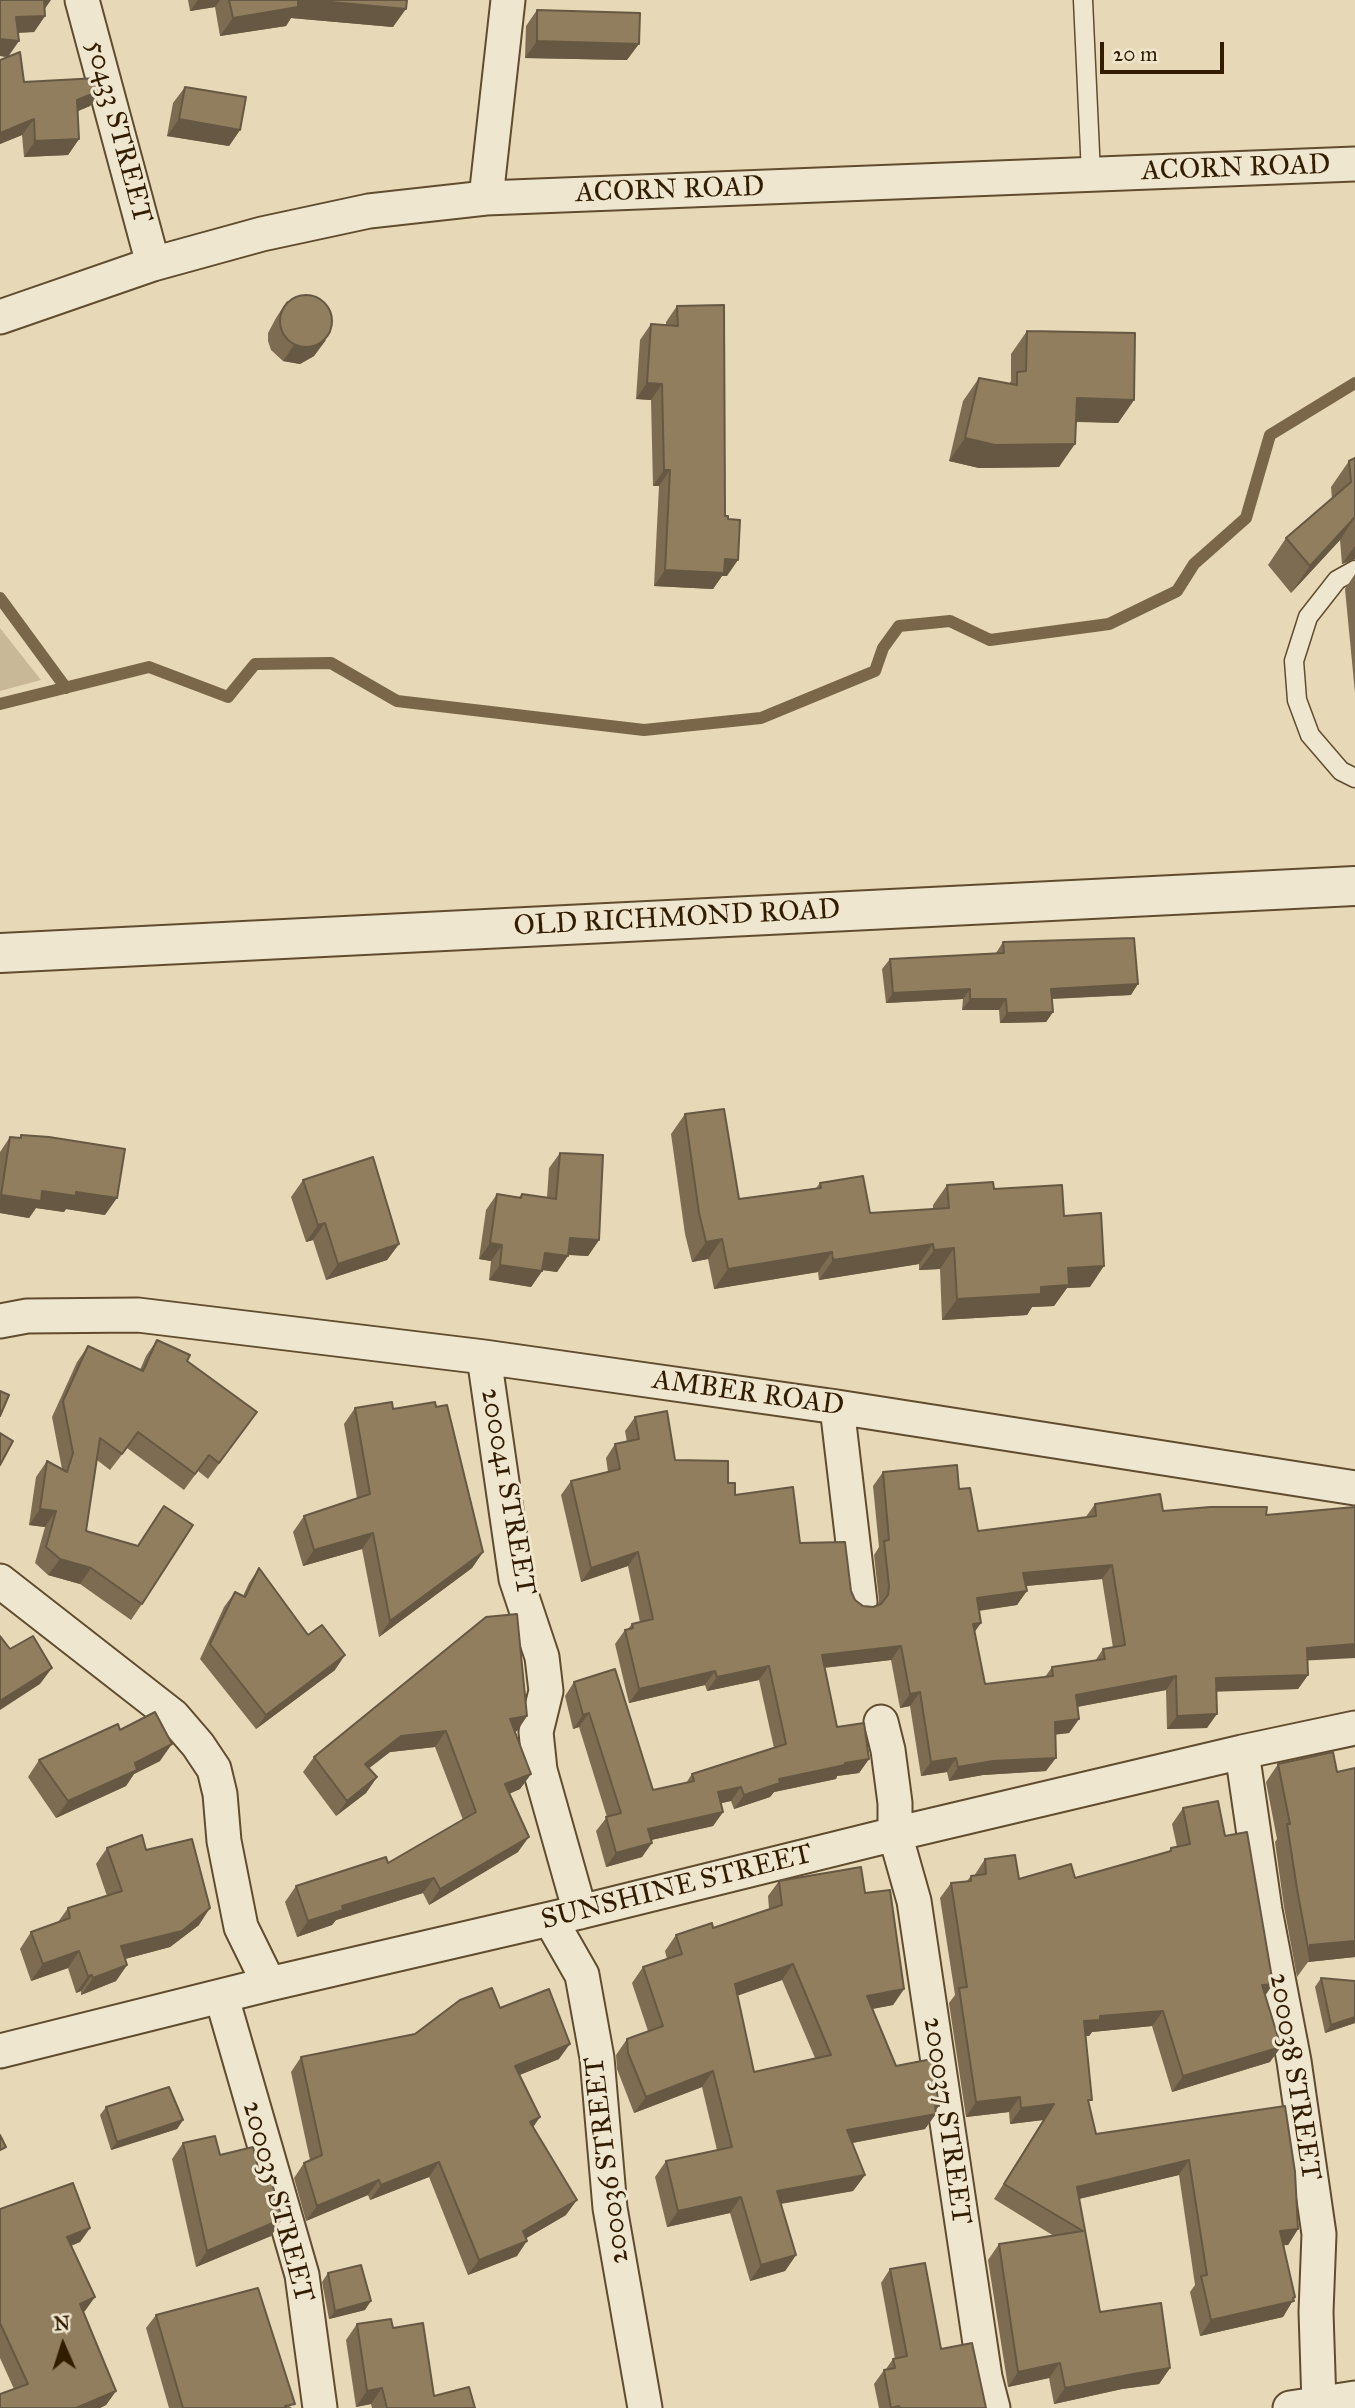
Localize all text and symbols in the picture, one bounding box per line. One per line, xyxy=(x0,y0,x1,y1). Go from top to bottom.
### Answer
scale bar xyxy=(1103,28,1227,72)
street label: 50433 STREET xyxy=(77,37,159,227)
text: 20 m xyxy=(1113,41,1158,67)
street label: ACORN ROAD xyxy=(1141,149,1331,189)
street label: ACORN ROAD xyxy=(575,171,765,211)
street label: OLD RICHMOND ROAD xyxy=(513,894,841,944)
street label: AMBER ROAD xyxy=(650,1364,846,1424)
street label: 200041 STREET xyxy=(472,1386,542,1598)
street label: SUNSHINE STREET xyxy=(538,1838,816,1938)
street label: 200038 STREET xyxy=(1261,1971,1327,2183)
street label: 200037 STREET xyxy=(915,2015,977,2227)
street label: 200036 STREET xyxy=(579,2054,637,2266)
street label: 200035 STREET xyxy=(234,2098,320,2306)
north arrow xyxy=(28,2310,98,2380)
text: N xyxy=(53,2312,71,2335)

